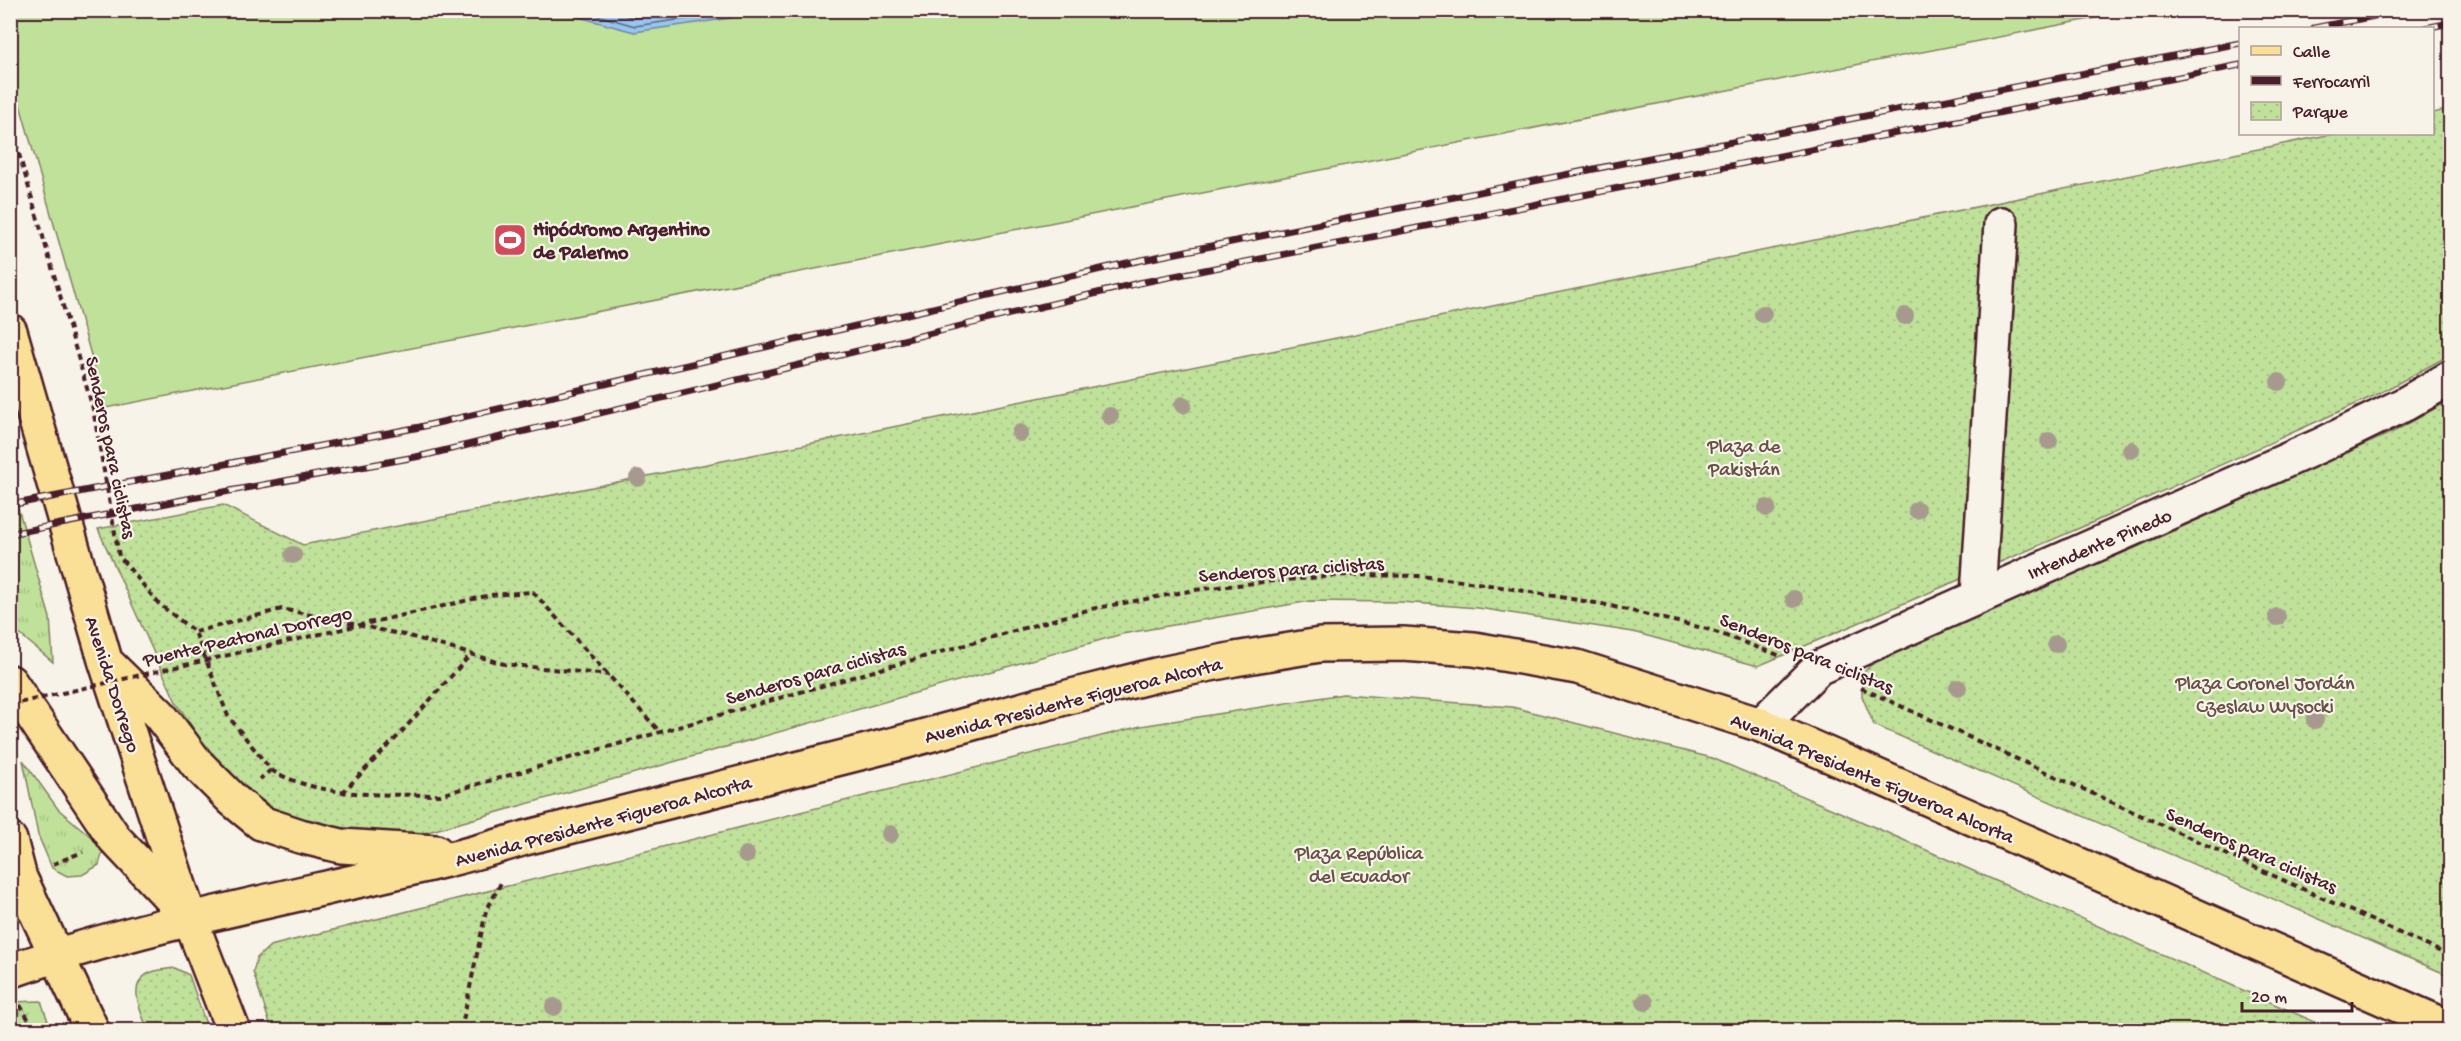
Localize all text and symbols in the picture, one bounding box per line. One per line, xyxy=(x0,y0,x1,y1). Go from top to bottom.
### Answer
legend xyxy=(2239,27,2434,135)
text: Calle xyxy=(2293,43,2331,64)
text: Ferrocarril xyxy=(2292,73,2370,94)
text: Parque xyxy=(2292,103,2349,124)
place label: Hipódromo Argentino de Palermo xyxy=(533,220,711,266)
sports icon: Hipódromo Argentino de Palermo xyxy=(492,222,528,258)
street label: Senderos para ciclistas xyxy=(78,355,139,541)
park label: Plaza de Pakistán xyxy=(1706,437,1781,483)
street label: Intendente Pinedo xyxy=(2025,505,2176,587)
street label: Senderos para ciclistas xyxy=(1198,554,1385,589)
street label: Puente Peatonal Dorrego xyxy=(140,603,355,674)
street label: Senderos para ciclistas xyxy=(1716,610,1896,701)
street label: Avenida Dorrego xyxy=(78,614,144,756)
street label: Senderos para ciclistas xyxy=(724,639,909,712)
street label: Avenida Presidente Figueroa Alcorta xyxy=(923,654,1226,751)
park label: Plaza Coronel Jordán Czeslaw Wysocki xyxy=(2174,674,2355,720)
street label: Avenida Presidente Figueroa Alcorta xyxy=(1726,710,2018,851)
street label: Avenida Presidente Figueroa Alcorta xyxy=(453,772,755,874)
street label: Senderos para ciclistas xyxy=(2161,804,2340,901)
park label: Plaza República del Ecuador xyxy=(1294,844,1424,890)
scale bar xyxy=(2242,975,2352,1013)
text: 20 m xyxy=(2251,988,2287,1009)

